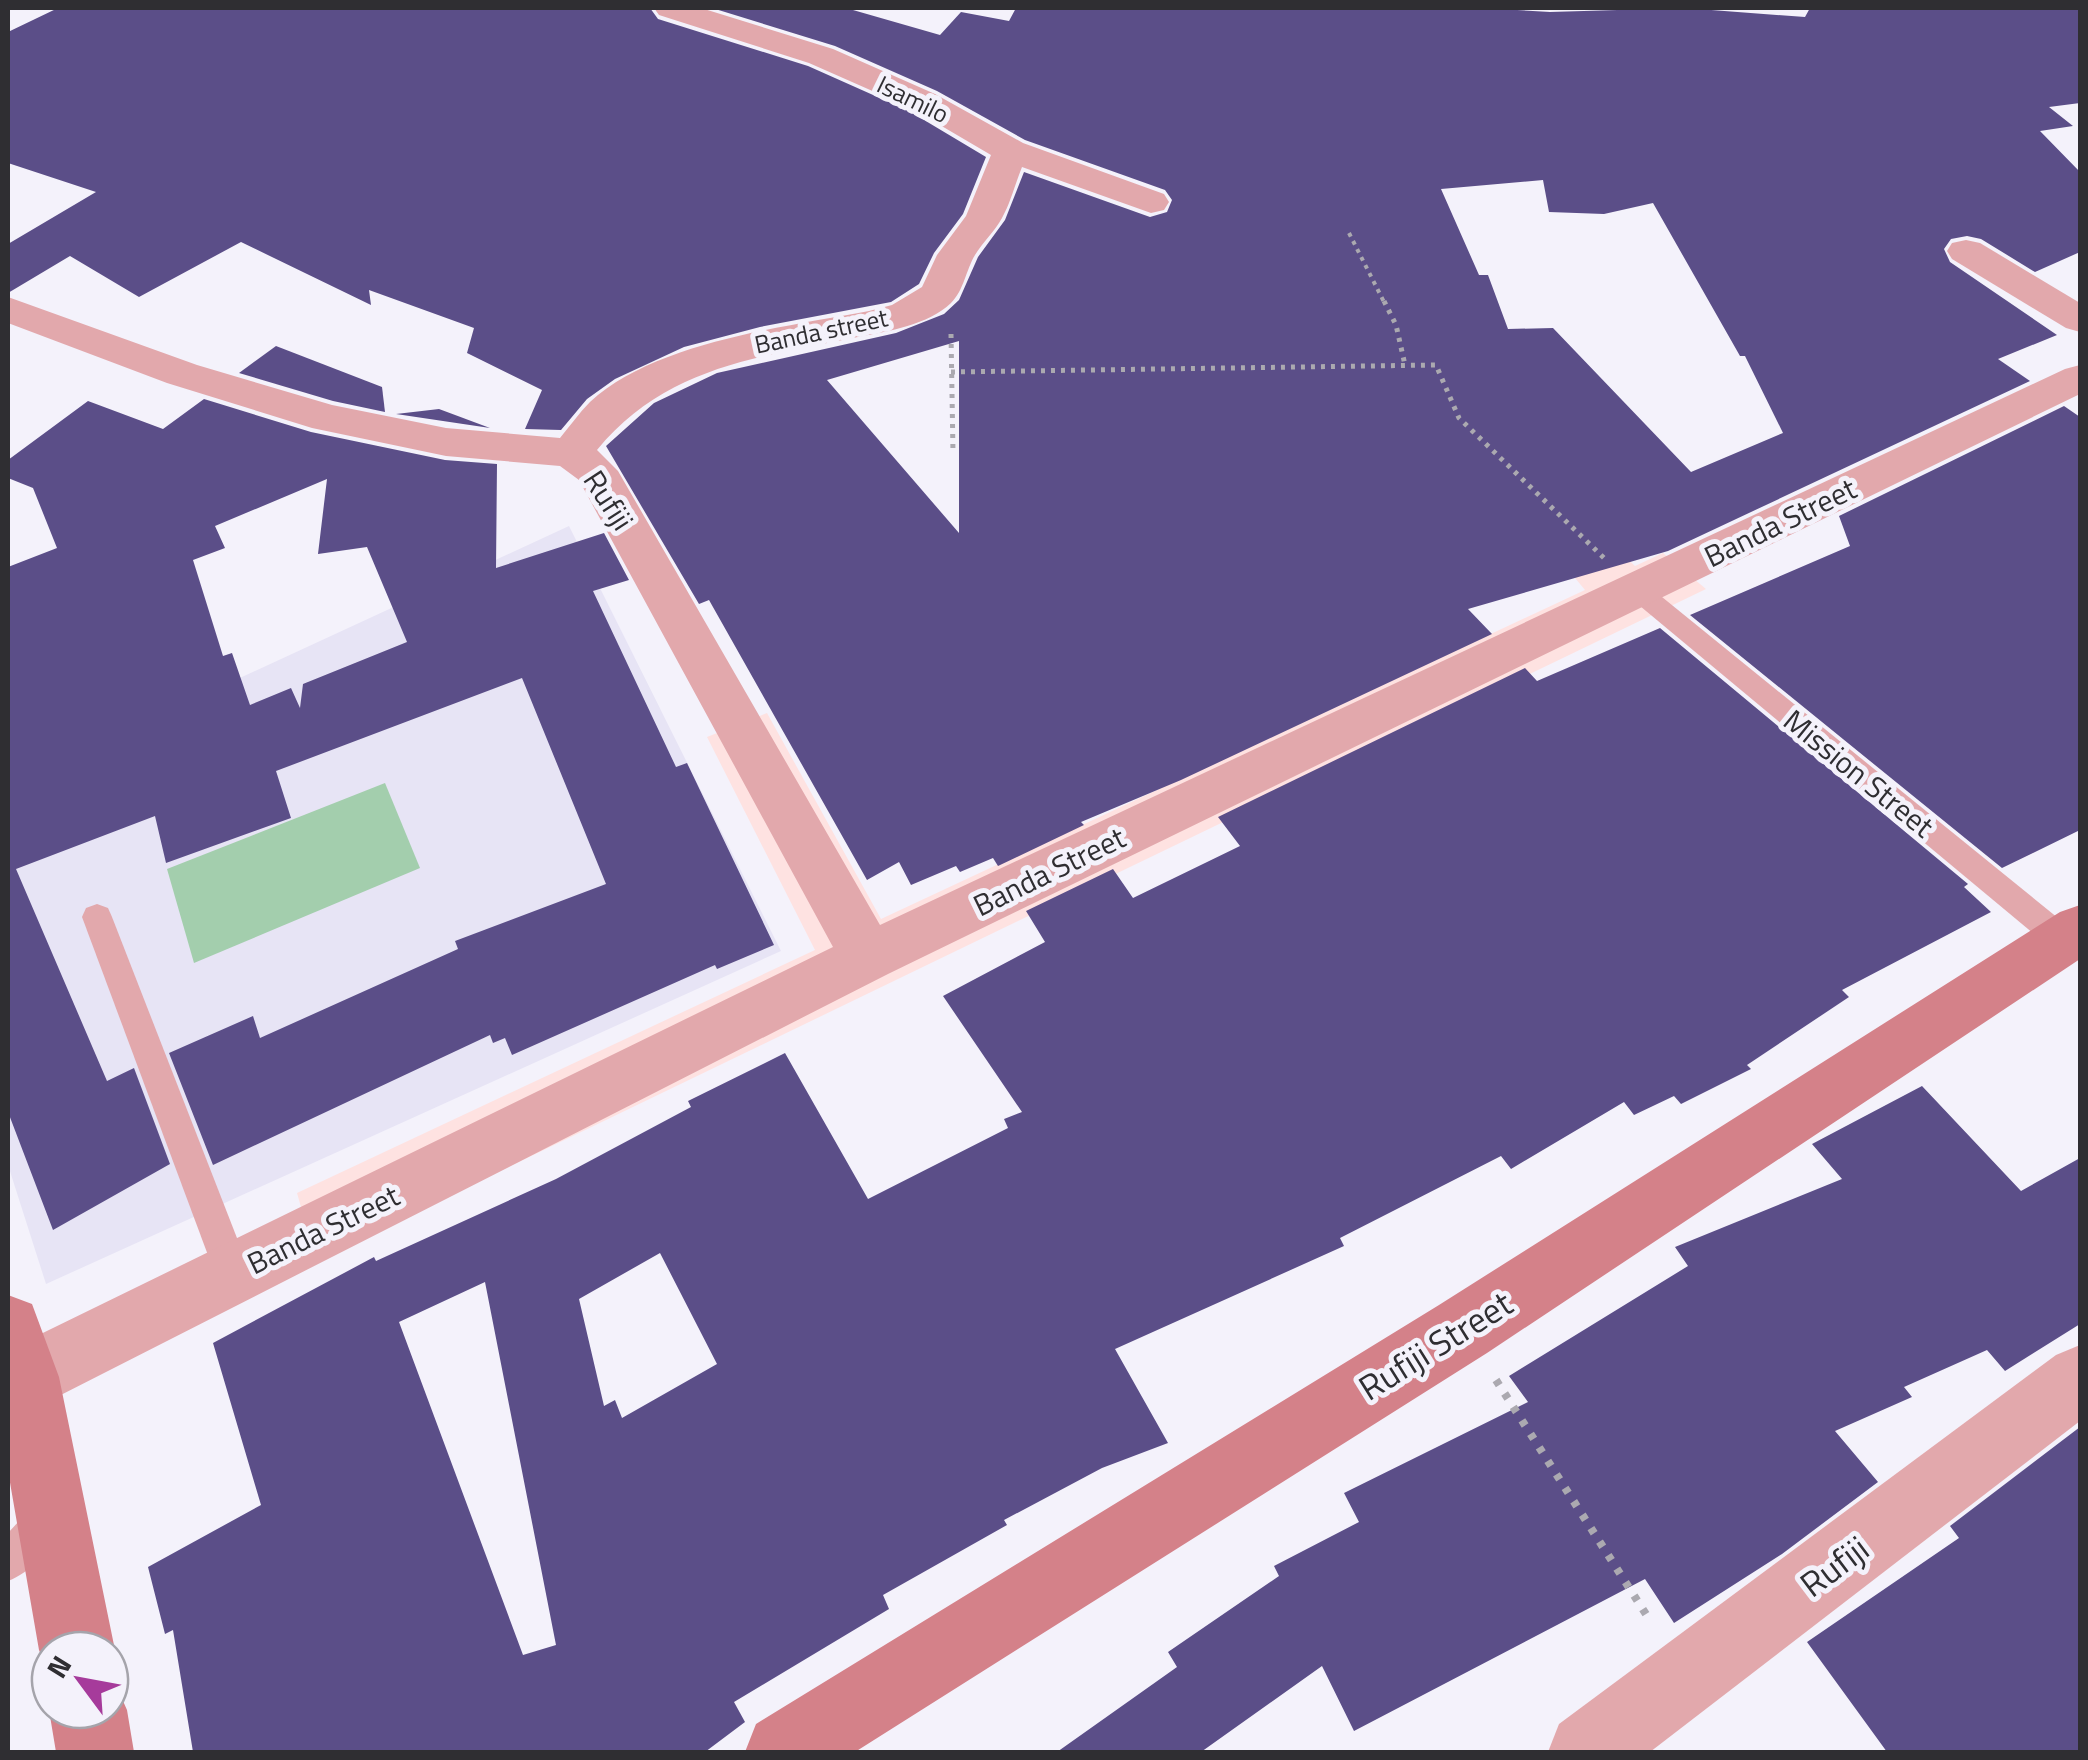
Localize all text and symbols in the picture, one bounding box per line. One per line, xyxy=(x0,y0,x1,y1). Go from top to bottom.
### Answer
street label: Isamilo xyxy=(871,65,955,133)
street label: Banda street xyxy=(751,298,891,364)
street label: Rufiji xyxy=(572,461,646,539)
street label: Banda Street xyxy=(1696,465,1864,579)
street label: Mission Street xyxy=(1774,698,1945,848)
street label: Banda Street xyxy=(965,814,1133,928)
street label: Banda Street xyxy=(239,1172,407,1286)
street label: Rufiji Street xyxy=(1348,1276,1522,1414)
street label: Rufiji xyxy=(1788,1522,1880,1610)
north arrow xyxy=(30,1630,130,1730)
text: N xyxy=(35,1647,82,1686)

